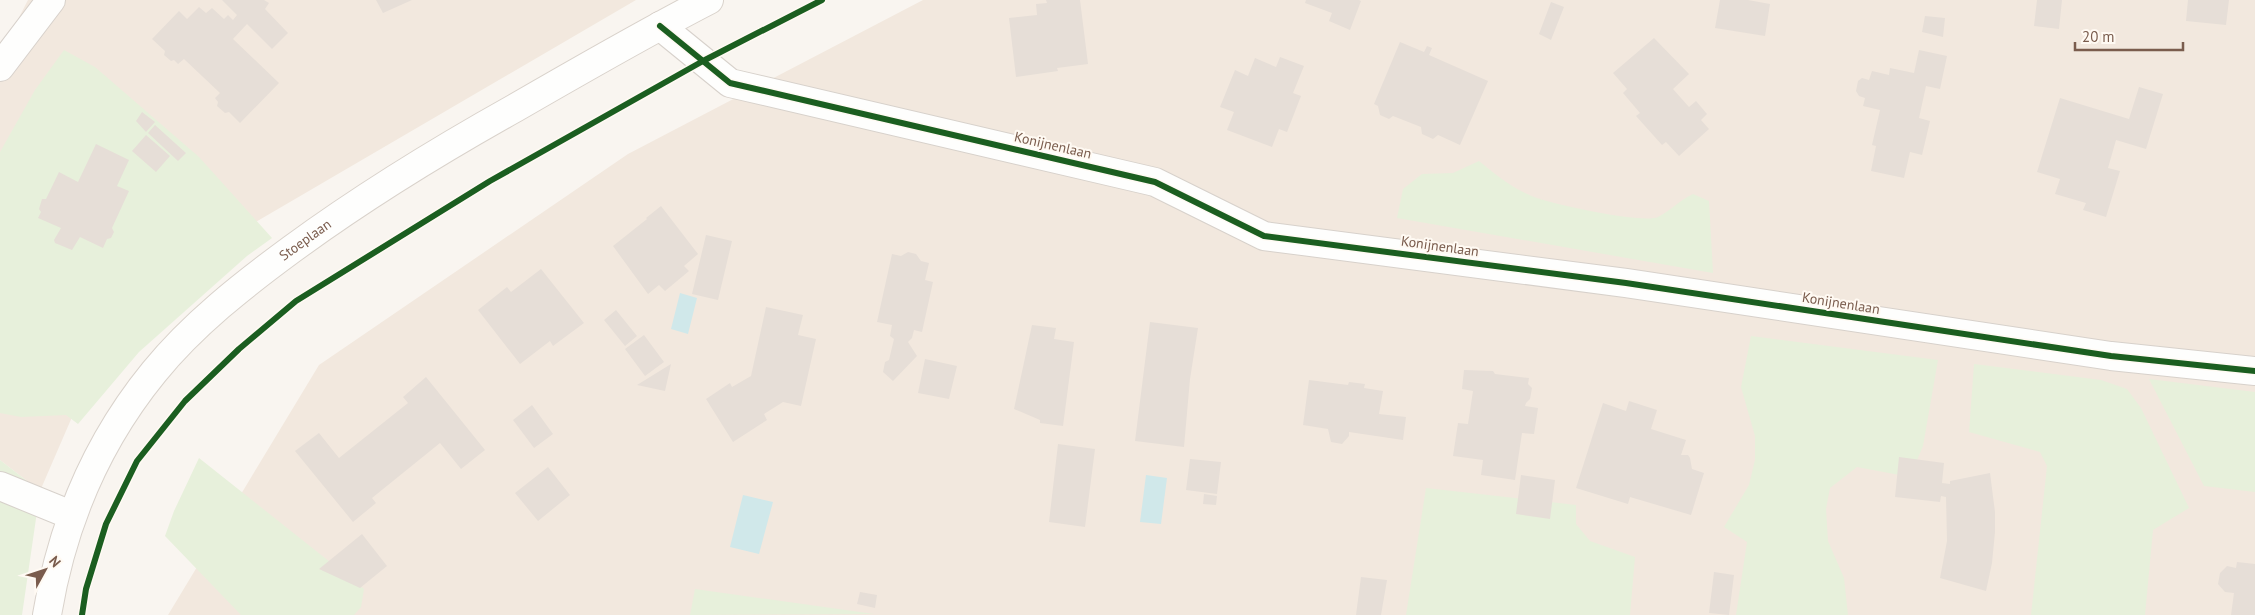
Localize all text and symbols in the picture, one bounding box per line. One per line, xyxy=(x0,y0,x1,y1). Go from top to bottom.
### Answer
scale bar xyxy=(2075,20,2182,52)
text: 20 m xyxy=(2082,27,2115,46)
street label: Konijnenlaan xyxy=(1013,127,1093,163)
street label: Stoeplaan xyxy=(275,215,335,264)
street label: Konijnenlaan xyxy=(1400,232,1480,260)
street label: Konijnenlaan xyxy=(1801,288,1881,318)
north arrow xyxy=(20,545,70,595)
text: N xyxy=(45,552,65,571)

